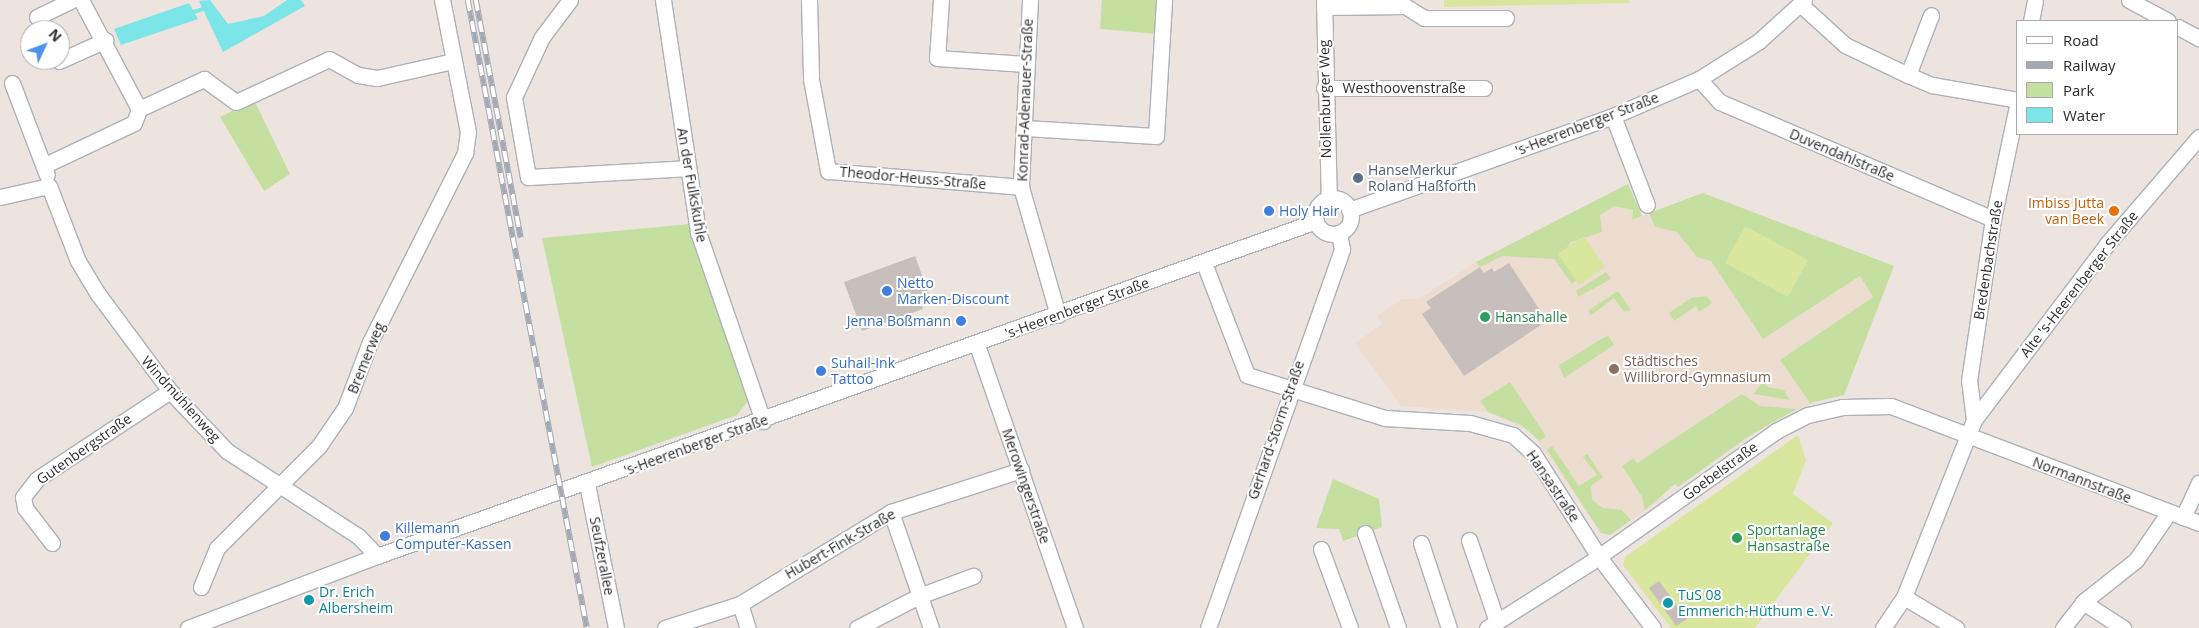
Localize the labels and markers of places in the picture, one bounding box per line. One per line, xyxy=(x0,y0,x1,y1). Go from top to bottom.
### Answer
place label: HanseMerkur Roland Haßforth xyxy=(1368,162,1476,194)
marker: HanseMerkur Roland Haßforth xyxy=(1352,172,1364,184)
place label: Imbiss Jutta van Beek xyxy=(2028,195,2104,228)
place label: Holy Hair xyxy=(1279,203,1339,219)
marker: Holy Hair xyxy=(1263,205,1275,217)
marker: Imbiss Jutta van Beek xyxy=(2108,205,2120,217)
place label: Netto Marken-Discount xyxy=(897,275,1009,308)
marker: Netto Marken-Discount xyxy=(881,285,893,297)
place label: Hansahalle xyxy=(1495,309,1567,325)
marker: Hansahalle xyxy=(1479,311,1491,323)
place label: Jenna Boßmann xyxy=(847,313,951,329)
marker: Jenna Boßmann xyxy=(955,315,967,327)
place label: Städtisches Willibrord-Gymnasium xyxy=(1624,353,1771,386)
place label: Suhail-Ink Tattoo xyxy=(831,355,895,388)
marker: Städtisches Willibrord-Gymnasium xyxy=(1608,363,1620,375)
marker: Suhail-Ink Tattoo xyxy=(815,365,827,377)
place label: Killemann Computer-Kassen xyxy=(395,520,512,552)
place label: Sportanlage Hansastraße xyxy=(1747,522,1830,554)
marker: Killemann Computer-Kassen xyxy=(379,530,391,542)
marker: Sportanlage Hansastraße xyxy=(1731,532,1743,544)
place label: Dr. Erich Albersheim xyxy=(319,584,393,616)
place label: TuS 08 Emmerich-Hüthum e. V. xyxy=(1678,587,1833,620)
marker: Dr. Erich Albersheim xyxy=(303,594,315,606)
marker: TuS 08 Emmerich-Hüthum e. V. xyxy=(1662,597,1674,609)

